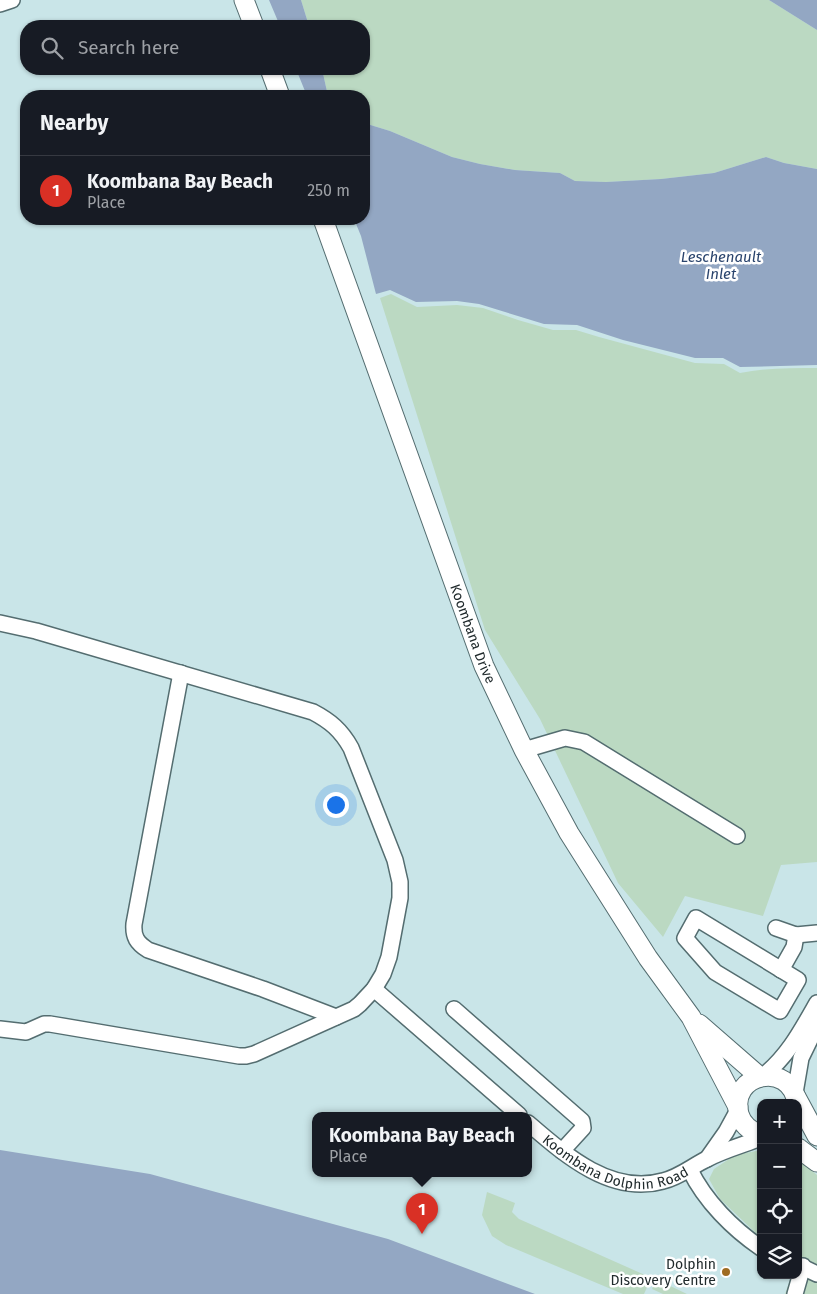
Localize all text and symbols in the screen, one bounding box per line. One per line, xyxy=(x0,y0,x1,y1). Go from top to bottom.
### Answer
search box xyxy=(20,20,370,75)
icon: search xyxy=(38,34,66,62)
text: Search here xyxy=(78,36,179,59)
text: Nearby xyxy=(40,110,108,136)
text: Koombana Bay Beach xyxy=(87,170,273,193)
text: 1 xyxy=(52,181,60,200)
text: 250 m xyxy=(307,181,350,200)
text: Place xyxy=(87,193,126,212)
water label: Leschenault Inlet xyxy=(681,248,762,283)
street label: Koombana Drive xyxy=(446,582,499,686)
your location xyxy=(323,792,349,818)
map controls xyxy=(757,1099,802,1279)
button: + xyxy=(757,1099,802,1144)
popup xyxy=(312,1112,532,1177)
text: Koombana Bay Beach xyxy=(329,1124,515,1147)
street label: Koombana Dolphin Road xyxy=(539,1131,692,1193)
button: − xyxy=(757,1144,802,1189)
text: Place xyxy=(329,1147,367,1166)
button: locate xyxy=(757,1189,802,1234)
pin: 1 xyxy=(406,1193,438,1234)
button: layers xyxy=(757,1234,802,1279)
place label: Dolphin Discovery Centre xyxy=(610,1256,716,1289)
marker: Dolphin Discovery Centre xyxy=(720,1266,732,1278)

